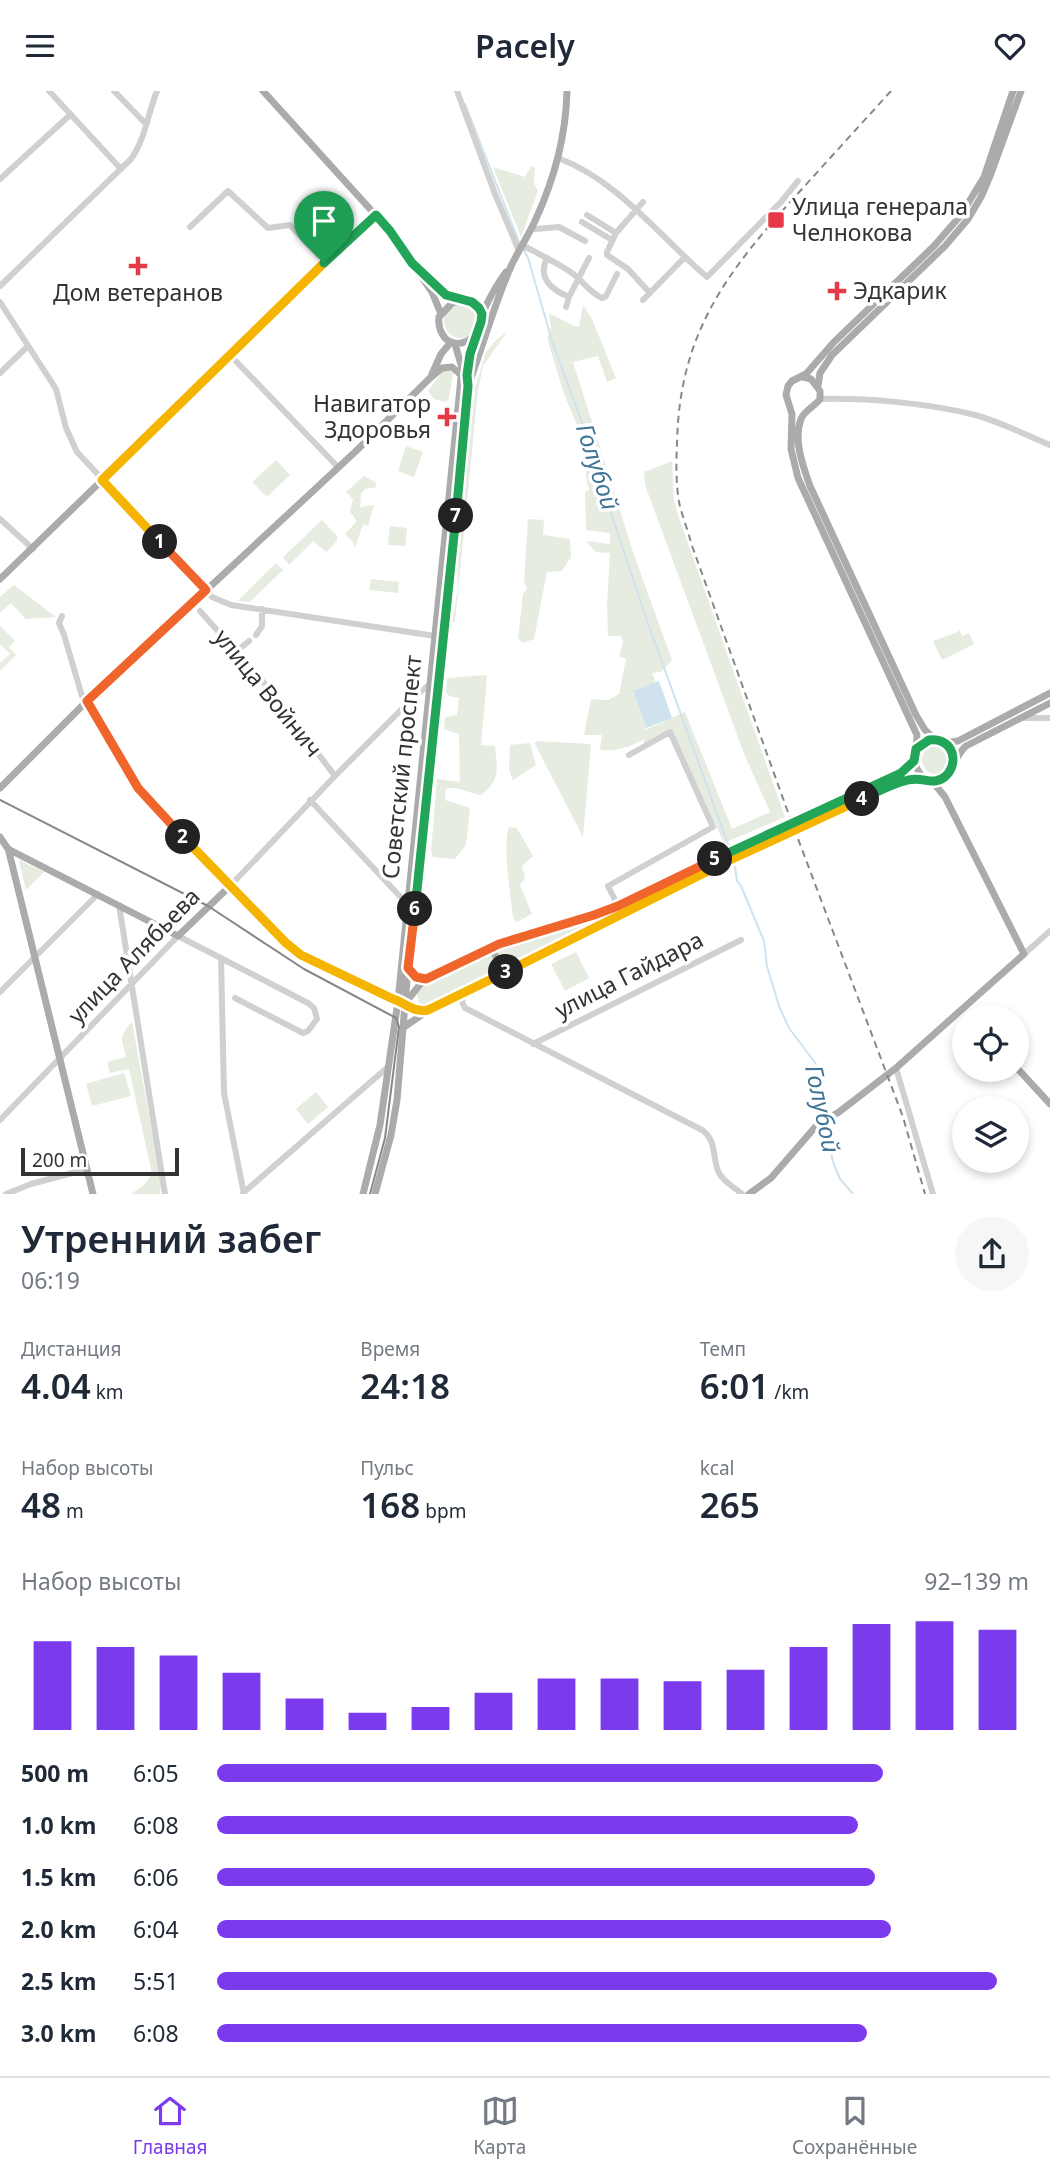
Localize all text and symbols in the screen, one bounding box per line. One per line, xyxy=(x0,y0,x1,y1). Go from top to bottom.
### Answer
text: Pacely xyxy=(475,24,575,67)
icon: menu xyxy=(21,27,59,65)
icon: heart xyxy=(991,27,1029,65)
place label: Улица генерала Челнокова xyxy=(792,190,968,248)
pin xyxy=(294,191,354,263)
icon: arrive xyxy=(305,202,343,240)
marker: Улица генерала Челнокова xyxy=(766,210,786,230)
marker: Дом ветеранов xyxy=(128,256,148,276)
place label: Эдкарик xyxy=(853,274,947,306)
place label: Дом ветеранов xyxy=(53,276,223,308)
marker: Эдкарик xyxy=(827,281,847,301)
place label: Навигатор Здоровья xyxy=(313,387,431,445)
marker: Навигатор Здоровья xyxy=(437,407,457,427)
water label: Голубой xyxy=(569,419,628,514)
pin: 7 xyxy=(438,499,474,533)
text: 7 xyxy=(450,502,461,528)
pin: 1 xyxy=(142,525,178,559)
text: 1 xyxy=(154,528,165,554)
street label: улица Войнич xyxy=(207,622,330,763)
street label: Советский проспект xyxy=(373,653,429,880)
pin: 4 xyxy=(844,781,880,817)
text: 4 xyxy=(856,785,867,811)
pin: 2 xyxy=(166,819,200,855)
text: 2 xyxy=(177,823,188,849)
pin: 5 xyxy=(698,841,732,877)
text: 5 xyxy=(709,845,720,871)
street label: улица Алябьева xyxy=(60,880,206,1030)
pin: 6 xyxy=(398,891,432,927)
text: 6 xyxy=(409,895,420,921)
street label: улица Гайдара xyxy=(549,923,708,1025)
pin: 3 xyxy=(489,955,524,989)
text: 3 xyxy=(500,958,511,984)
map controls xyxy=(952,1005,1029,1173)
button: locate xyxy=(952,1005,1029,1082)
water label: Голубой xyxy=(798,1062,849,1156)
button: layers xyxy=(952,1096,1029,1173)
scale bar xyxy=(21,1145,178,1177)
text: 200 m xyxy=(32,1147,87,1173)
text: Утренний забег xyxy=(21,1212,321,1264)
button: share xyxy=(955,1217,1029,1291)
text: 06:19 xyxy=(21,1264,80,1296)
text: Дистанция xyxy=(21,1336,121,1362)
text: Время xyxy=(360,1336,420,1362)
text: Темп xyxy=(700,1336,746,1362)
text: 4.04 xyxy=(21,1362,91,1409)
text: 24:18 xyxy=(360,1362,450,1409)
text: 6:01 xyxy=(700,1362,769,1409)
text: km xyxy=(91,1379,124,1405)
text: /km xyxy=(769,1379,809,1405)
text: Набор высоты xyxy=(21,1455,153,1481)
text: Пульс xyxy=(360,1455,414,1481)
text: kcal xyxy=(700,1455,734,1481)
text: 48 xyxy=(21,1481,61,1528)
text: 168 xyxy=(360,1481,420,1528)
text: 265 xyxy=(700,1481,760,1528)
text: m xyxy=(61,1498,84,1524)
text: bpm xyxy=(420,1498,466,1524)
text: Набор высоты xyxy=(21,1565,181,1597)
text: 92–139 m xyxy=(924,1565,1029,1597)
text: 500 m xyxy=(21,1757,89,1789)
text: 6:05 xyxy=(133,1757,179,1789)
text: 1.0 km xyxy=(21,1809,96,1841)
text: 6:08 xyxy=(133,1809,179,1841)
text: 1.5 km xyxy=(21,1861,96,1893)
text: 6:06 xyxy=(133,1861,179,1893)
text: 2.0 km xyxy=(21,1913,96,1945)
text: 6:04 xyxy=(133,1913,179,1945)
text: 2.5 km xyxy=(21,1965,96,1997)
text: 5:51 xyxy=(133,1965,179,1997)
text: 3.0 km xyxy=(21,2017,96,2049)
text: 6:08 xyxy=(133,2017,179,2049)
tab: Главная xyxy=(133,2092,208,2160)
tab: Карта xyxy=(473,2092,526,2160)
tab: Сохранённые xyxy=(792,2092,917,2160)

